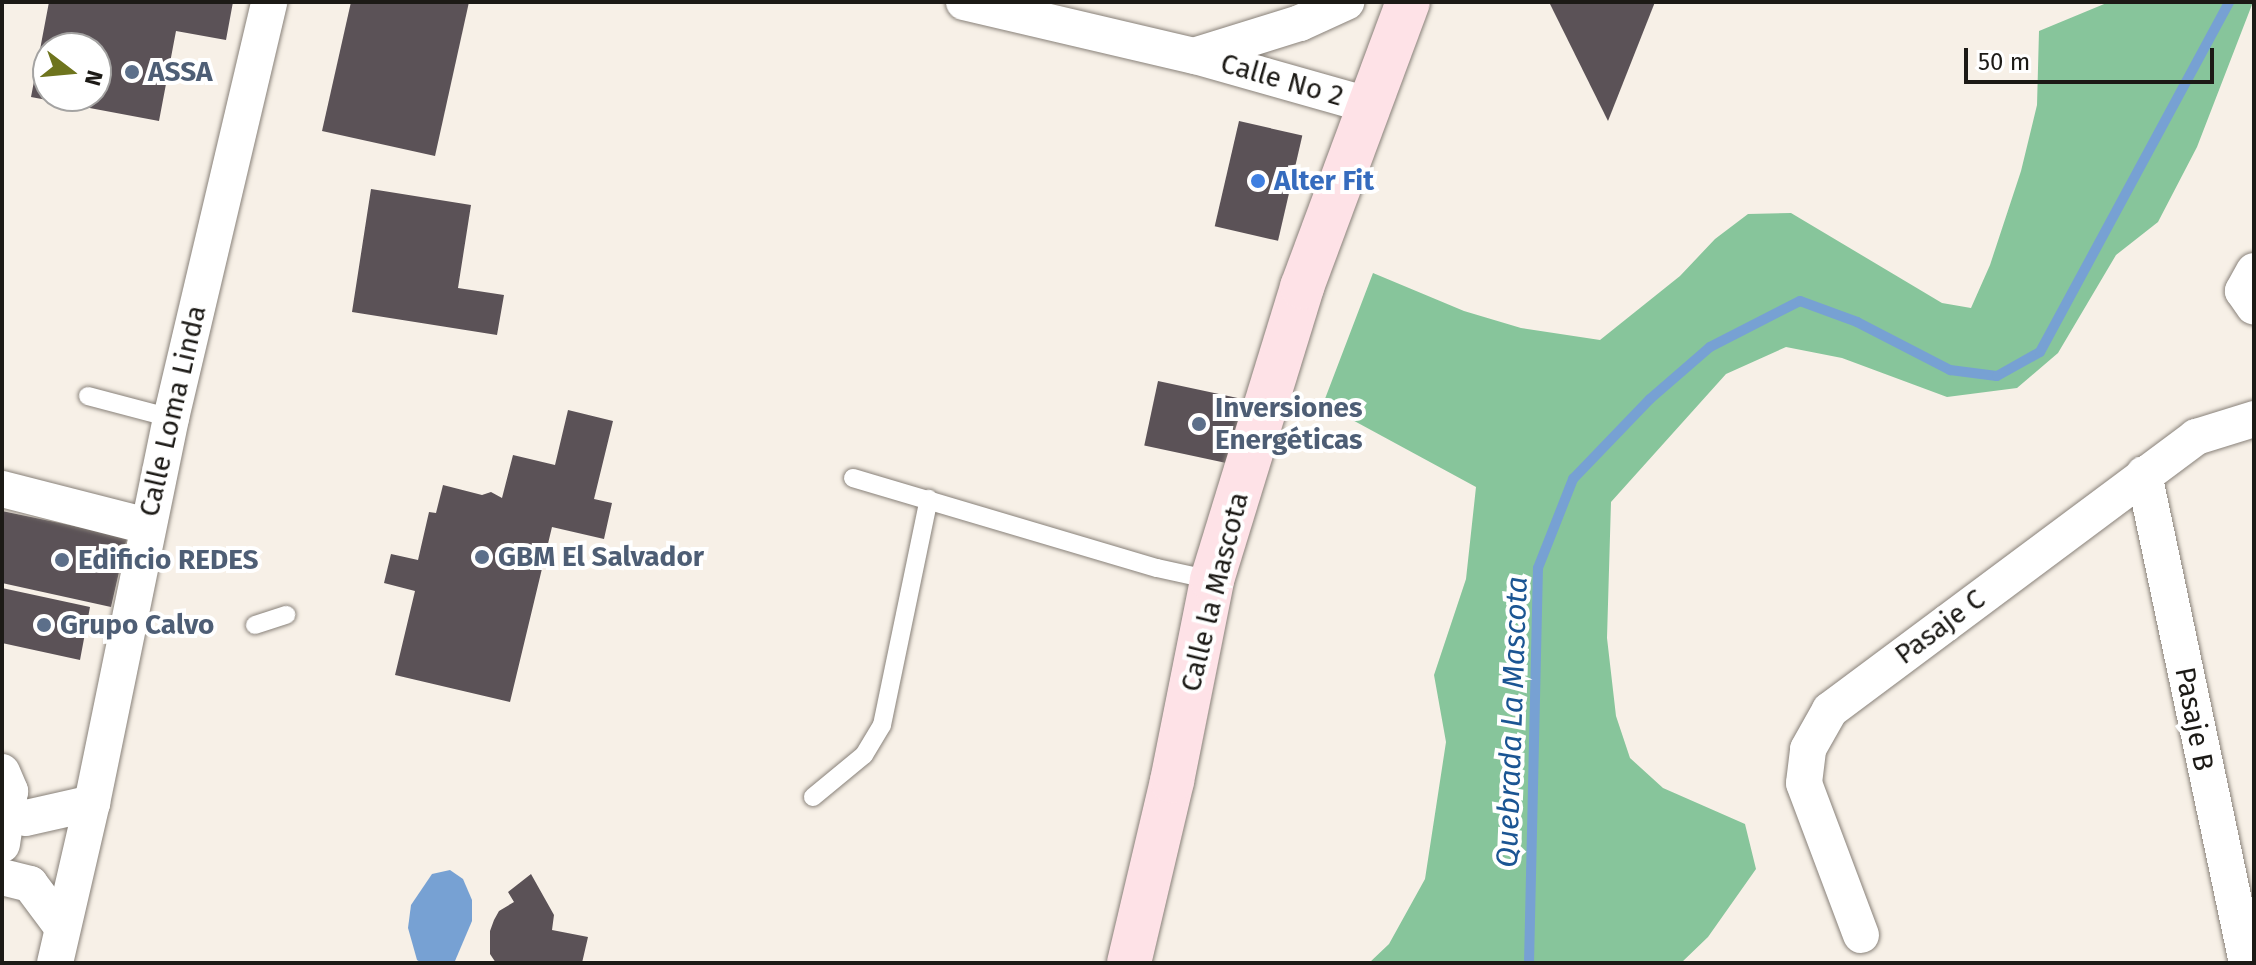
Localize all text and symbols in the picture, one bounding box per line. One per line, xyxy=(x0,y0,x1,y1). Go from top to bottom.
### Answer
north arrow xyxy=(32,32,112,112)
scale bar xyxy=(1968,32,2218,82)
street label: Calle No 2 xyxy=(1217,46,1347,114)
text: 50 m xyxy=(1978,48,2030,76)
place label: ASSA xyxy=(148,55,213,89)
marker: ASSA xyxy=(123,63,141,81)
text: N xyxy=(79,67,109,89)
place label: Alter Fit xyxy=(1274,164,1374,198)
marker: Alter Fit xyxy=(1249,172,1267,190)
street label: Calle Loma Linda xyxy=(132,302,214,520)
place label: Inversiones Energéticas xyxy=(1215,391,1363,457)
marker: Inversiones Energéticas xyxy=(1190,415,1208,433)
street label: Calle la Mascota xyxy=(1174,489,1256,695)
place label: GBM El Salvador xyxy=(498,540,704,574)
place label: Edificio REDES xyxy=(78,543,259,577)
marker: GBM El Salvador xyxy=(473,548,491,566)
marker: Edificio REDES xyxy=(53,551,71,569)
water label: Quebrada La Mascota xyxy=(1489,576,1535,868)
street label: Pasaje C xyxy=(1889,582,1991,672)
place label: Grupo Calvo xyxy=(60,608,214,642)
marker: Grupo Calvo xyxy=(35,616,53,634)
street label: Pasaje B xyxy=(2167,664,2221,774)

